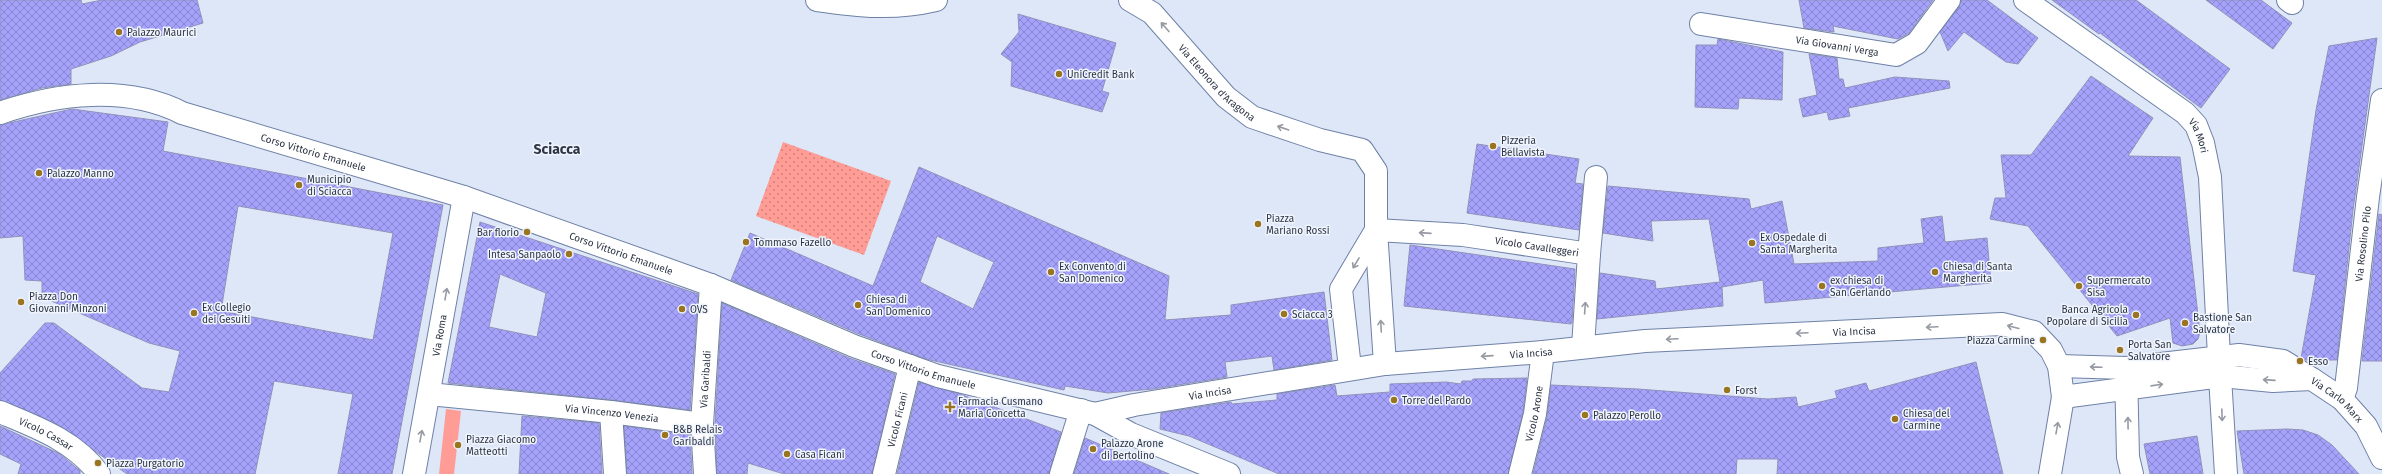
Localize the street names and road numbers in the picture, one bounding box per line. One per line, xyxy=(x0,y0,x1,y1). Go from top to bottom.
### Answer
street label: Via Giovanni Verga xyxy=(1795,34,1879,59)
street label: Via Eleonora d'Aragona xyxy=(1175,42,1257,124)
street label: Via Mori xyxy=(2186,116,2210,154)
street label: Corso Vittorio Emanuele xyxy=(259,132,367,175)
street label: Via Rosolino Pilo xyxy=(2353,205,2374,282)
street label: Corso Vittorio Emanuele xyxy=(567,230,675,278)
street label: Vicolo Cavalleggeri xyxy=(1494,235,1580,259)
street label: Via Roma xyxy=(430,314,450,357)
street label: Via Incisa xyxy=(1833,325,1876,339)
street label: Via Incisa xyxy=(1509,346,1553,362)
street label: Corso Vittorio Emanuele xyxy=(869,348,977,392)
street label: Via Garibaldi xyxy=(698,350,714,409)
street label: Via Carlo Marx xyxy=(2308,375,2365,425)
street label: Via Incisa xyxy=(1188,384,1232,403)
street label: Vicolo Arone xyxy=(1523,385,1546,443)
street label: Vicolo Ficani xyxy=(886,391,911,449)
street label: Via Vincenzo Venezia xyxy=(565,402,659,425)
street label: Vicolo Cassar xyxy=(17,415,75,454)

